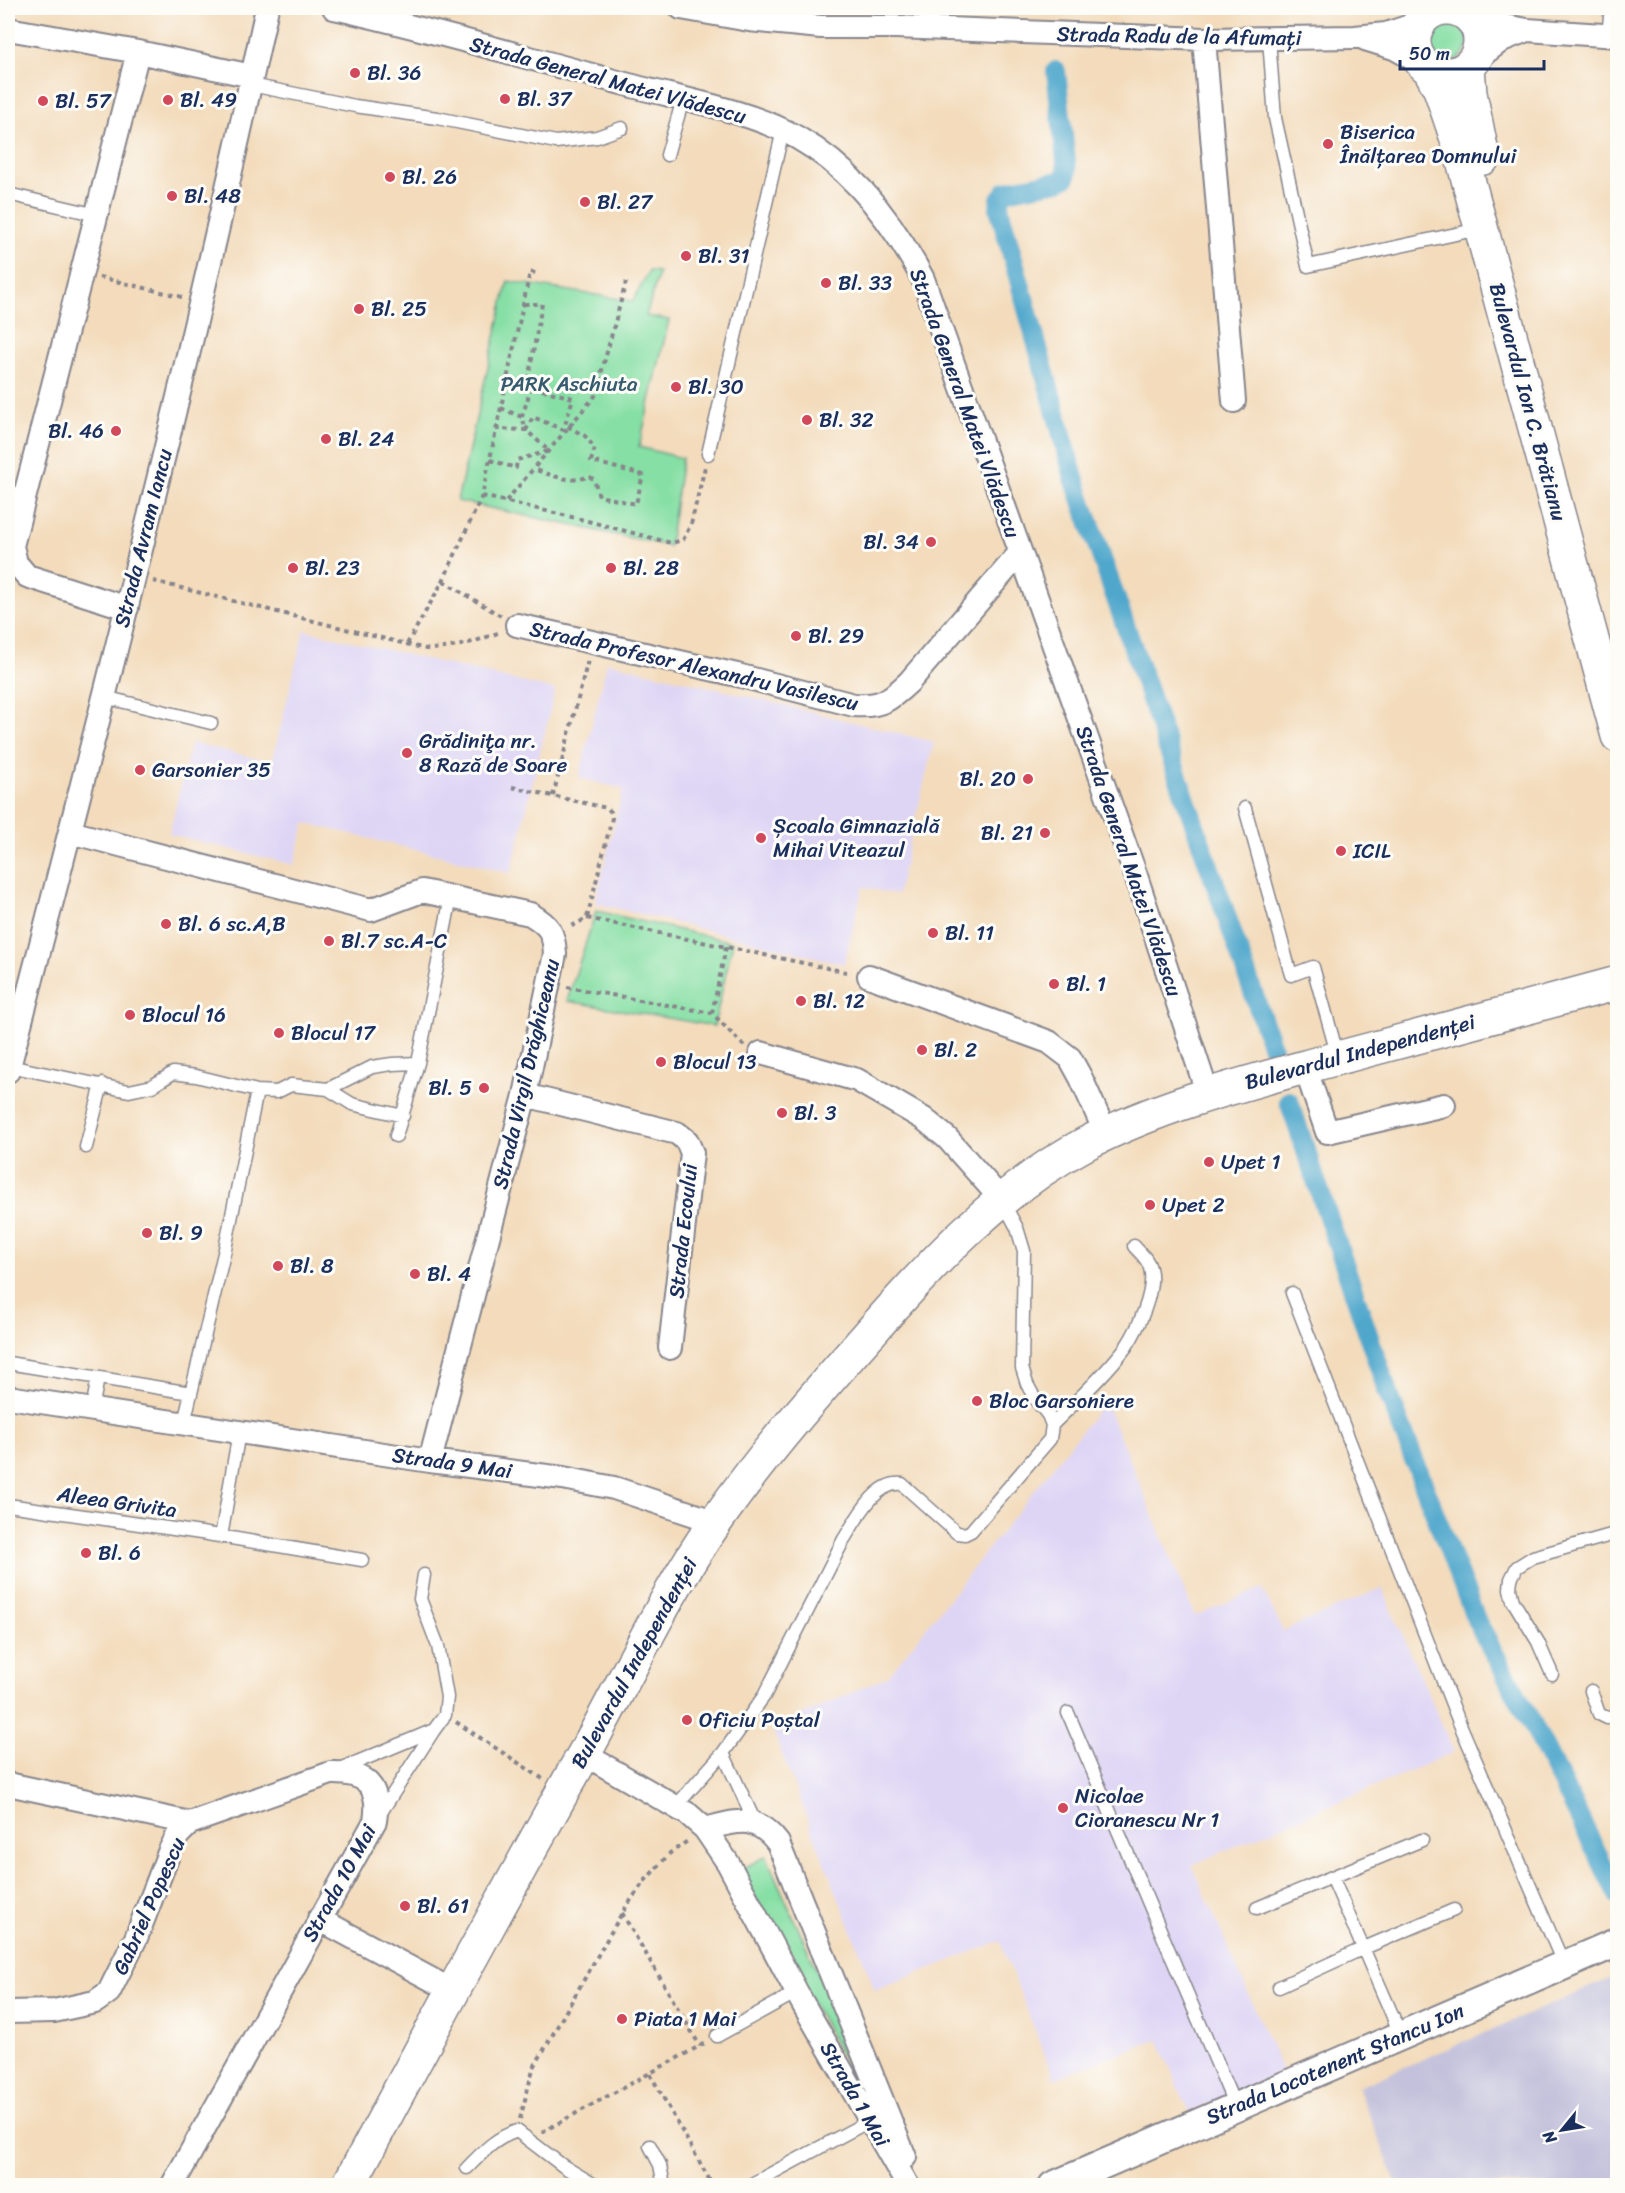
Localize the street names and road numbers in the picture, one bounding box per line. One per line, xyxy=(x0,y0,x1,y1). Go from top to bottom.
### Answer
street label: Strada Radu de la Afumați xyxy=(1056,15,1303,57)
street label: Strada General Matei Vlădescu xyxy=(465,25,751,135)
street label: Strada General Matei Vlădescu xyxy=(898,263,1032,544)
street label: Bulevardul Ion C. Brătianu xyxy=(1478,279,1578,525)
street label: Strada Avram Iancu xyxy=(102,444,184,631)
street label: Strada Profesor Alexandru Vasilescu xyxy=(526,610,862,722)
street label: Strada General Matei Vlădescu xyxy=(1065,720,1194,1003)
street label: Strada Virgil Drăghiceanu xyxy=(481,954,571,1193)
street label: Bulevardul Independenței xyxy=(1241,1003,1481,1101)
street label: Strada Ecoului xyxy=(657,1160,709,1300)
street label: Strada 9 Mai xyxy=(390,1436,515,1490)
street label: Aleea Grivita xyxy=(54,1475,180,1529)
street label: Bulevardul Independenței xyxy=(560,1549,709,1776)
street label: Strada 10 Mai xyxy=(291,1816,388,1949)
street label: Gabriel Popescu xyxy=(102,1831,196,1981)
street label: Strada Locotenent Stancu Ion xyxy=(1200,1992,1470,2136)
street label: Strada 1 Mai xyxy=(809,2034,901,2155)

